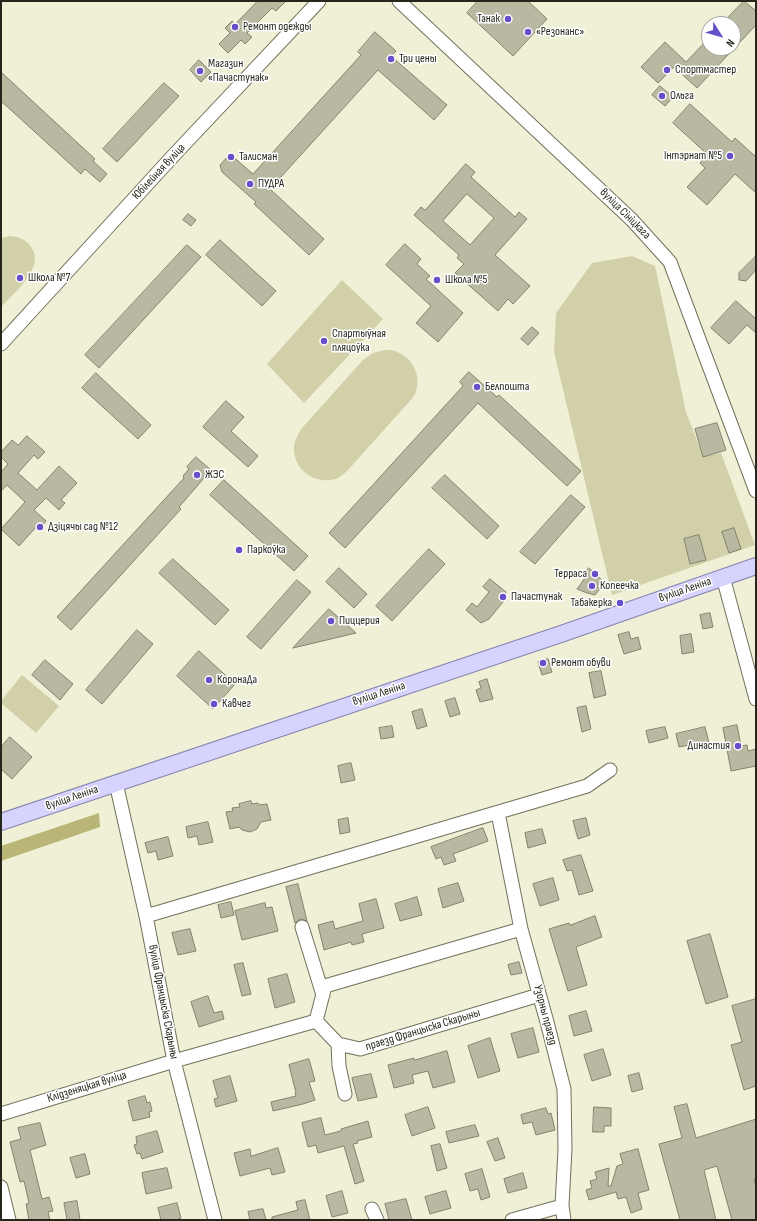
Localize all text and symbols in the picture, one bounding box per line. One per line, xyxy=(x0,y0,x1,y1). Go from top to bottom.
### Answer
place label: Танак xyxy=(477,12,500,26)
marker: Танак xyxy=(503,14,513,24)
north arrow xyxy=(701,16,741,56)
place label: Ремонт одежды xyxy=(243,20,311,34)
marker: Ремонт одежды xyxy=(230,22,240,32)
place label: «Резонанс» xyxy=(536,25,584,39)
marker: «Резонанс» xyxy=(523,27,533,37)
text: N xyxy=(723,37,737,49)
place label: Три цены xyxy=(399,52,437,66)
marker: Три цены xyxy=(386,54,396,64)
place label: Магазин «Пачастунак» xyxy=(208,57,269,85)
place label: Спортмастер xyxy=(675,63,736,77)
marker: Спортмастер xyxy=(662,65,672,75)
marker: Магазин «Пачастунак» xyxy=(195,66,205,76)
place label: Ольга xyxy=(670,89,694,103)
marker: Ольга xyxy=(657,91,667,101)
street label: Юбілейная вуліца xyxy=(129,141,189,203)
place label: Інтэрнат №5 xyxy=(664,149,722,163)
place label: Талисман xyxy=(239,150,277,164)
marker: Інтэрнат №5 xyxy=(725,151,735,161)
marker: Талисман xyxy=(226,152,236,162)
place label: ПУДРА xyxy=(258,177,284,191)
marker: ПУДРА xyxy=(245,179,255,189)
street label: вуліца Сініцкага xyxy=(597,186,653,242)
place label: Школа №7 xyxy=(28,271,70,285)
marker: Школа №7 xyxy=(15,273,25,283)
place label: Школа №5 xyxy=(445,273,487,287)
marker: Школа №5 xyxy=(432,275,442,285)
place label: Спартыўная пляцоўка xyxy=(332,327,386,355)
marker: Спартыўная пляцоўка xyxy=(319,336,329,346)
place label: Белпошта xyxy=(485,380,529,394)
marker: Белпошта xyxy=(472,382,482,392)
place label: ЖЭС xyxy=(205,468,224,482)
marker: ЖЭС xyxy=(192,470,202,480)
place label: Дзіцячы сад №12 xyxy=(48,520,118,534)
marker: Дзіцячы сад №12 xyxy=(35,522,45,532)
place label: Паркоўка xyxy=(247,543,286,557)
marker: Паркоўка xyxy=(234,545,244,555)
place label: Терраса xyxy=(554,567,587,581)
marker: Терраса xyxy=(590,569,600,579)
street label: вуліца Леніна xyxy=(657,574,713,606)
place label: Копеечка xyxy=(600,579,639,593)
marker: Копеечка xyxy=(587,581,597,591)
place label: Пачастунак xyxy=(511,590,562,604)
marker: Пачастунак xyxy=(498,592,508,602)
place label: Табакерка xyxy=(570,596,612,610)
marker: Табакерка xyxy=(615,598,625,608)
place label: Пиццерия xyxy=(339,614,380,628)
marker: Пиццерия xyxy=(326,616,336,626)
place label: Ремонт обуви xyxy=(551,656,611,670)
marker: Ремонт обуви xyxy=(538,658,548,668)
place label: КоронаДа xyxy=(217,673,257,687)
marker: КоронаДа xyxy=(204,675,214,685)
street label: вуліца Леніна xyxy=(351,679,407,709)
place label: Кавчег xyxy=(222,697,251,711)
marker: Кавчег xyxy=(209,699,219,709)
place label: Династия xyxy=(687,739,730,753)
marker: Династия xyxy=(733,741,743,751)
street label: вуліца Леніна xyxy=(44,782,100,814)
street label: вуліца Францыска Скарыны xyxy=(145,944,181,1060)
street label: Узорны праезд xyxy=(530,983,560,1047)
street label: праезд Францыска Скарыны xyxy=(364,1006,482,1054)
street label: Клідзеняцкая вуліца xyxy=(46,1068,128,1106)

